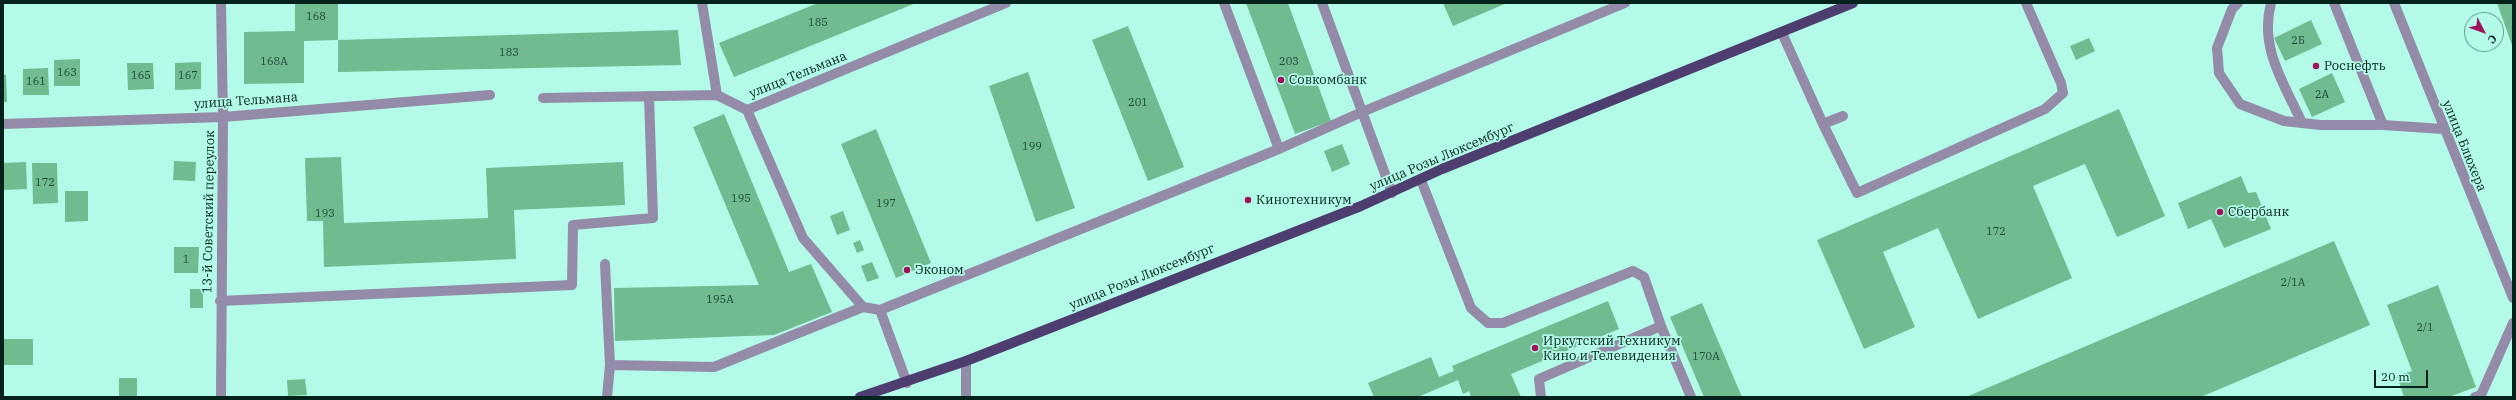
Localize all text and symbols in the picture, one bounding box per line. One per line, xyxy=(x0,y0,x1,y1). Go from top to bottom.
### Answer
house number: 168 xyxy=(306,10,326,24)
north arrow xyxy=(2464,12,2504,52)
house number: 185 xyxy=(808,16,828,30)
text: С xyxy=(2485,32,2500,47)
house number: 2Б xyxy=(2291,34,2305,48)
house number: 183 xyxy=(499,46,519,60)
street label: улица Тельмана xyxy=(747,48,849,102)
house number: 168А xyxy=(260,55,288,69)
house number: 203 xyxy=(1279,55,1299,69)
place label: Роснефть xyxy=(2324,58,2385,74)
marker: Роснефть xyxy=(2311,61,2321,71)
house number: 163 xyxy=(57,66,77,80)
house number: 165 xyxy=(131,69,151,83)
house number: 167 xyxy=(178,69,198,83)
place label: Совкомбанк xyxy=(1289,72,1367,88)
house number: 161 xyxy=(26,75,46,89)
marker: Совкомбанк xyxy=(1276,75,1286,85)
house number: 2А xyxy=(2315,88,2329,102)
street label: улица Тельмана xyxy=(194,90,298,112)
house number: 201 xyxy=(1128,96,1148,110)
street label: улица Блюхера xyxy=(2439,98,2489,194)
street label: улица Розы Люксембург xyxy=(1368,120,1516,194)
street label: 13-й Советский переулок xyxy=(200,130,218,294)
house number: 199 xyxy=(1022,140,1042,154)
house number: 172 xyxy=(35,176,55,190)
house number: 195 xyxy=(731,192,751,206)
place label: Кинотехникум xyxy=(1256,192,1352,208)
marker: Кинотехникум xyxy=(1243,195,1253,205)
house number: 197 xyxy=(876,197,896,211)
place label: Сбербанк xyxy=(2228,204,2289,220)
house number: 193 xyxy=(315,207,335,221)
marker: Сбербанк xyxy=(2215,207,2225,217)
house number: 172 xyxy=(1986,225,2006,239)
street label: улица Розы Люксембург xyxy=(1067,241,1217,313)
house number: 1 xyxy=(183,253,189,267)
place label: Эконом xyxy=(915,262,964,278)
marker: Эконом xyxy=(902,265,912,275)
house number: 2/1А xyxy=(2281,276,2305,290)
house number: 195А xyxy=(706,293,734,307)
house number: 2/1 xyxy=(2416,321,2434,335)
place label: Иркутский Техникум Кино и Телевидения xyxy=(1543,333,1681,364)
marker: Иркутский Техникум Кино и Телевидения xyxy=(1530,343,1540,353)
house number: 170А xyxy=(1692,350,1720,364)
scale bar xyxy=(2376,362,2430,388)
text: 20 m xyxy=(2381,369,2410,384)

